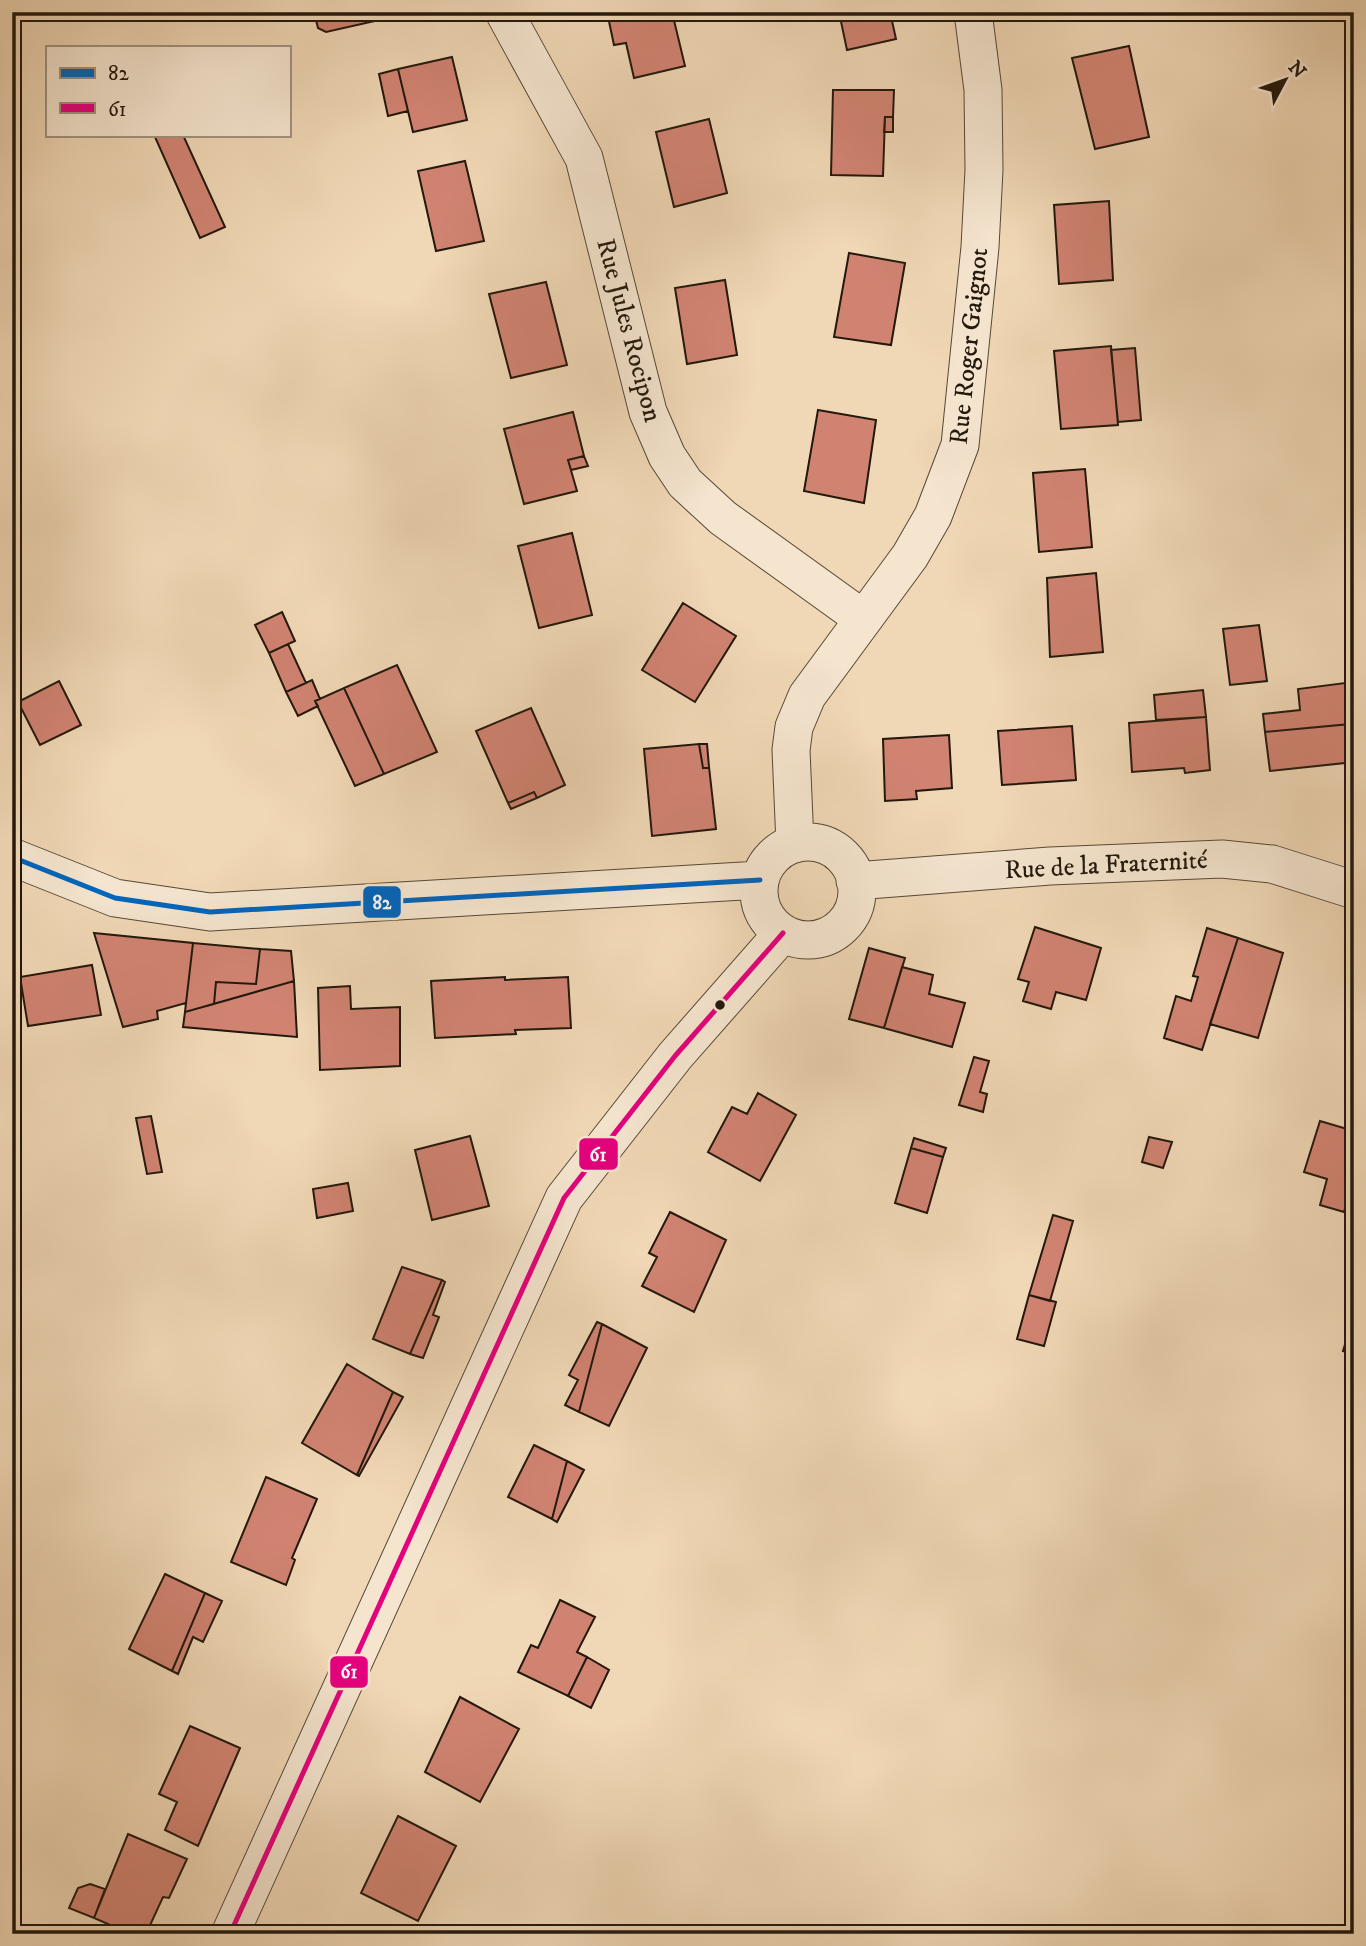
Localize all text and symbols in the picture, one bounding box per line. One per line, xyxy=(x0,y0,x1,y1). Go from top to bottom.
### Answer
legend xyxy=(46,46,290,136)
north arrow xyxy=(1250,46,1320,116)
text: N xyxy=(1283,56,1311,84)
text: 82 xyxy=(108,61,130,87)
text: 61 xyxy=(108,97,127,123)
street label: Rue Jules Rocipon xyxy=(588,235,669,426)
street label: Rue Roger Gaignot xyxy=(943,246,996,446)
street label: Rue de la Fraternité xyxy=(1004,844,1209,887)
line badge: 82 xyxy=(362,885,402,919)
text: 82 xyxy=(373,892,392,915)
unlabelled marker xyxy=(713,998,727,1012)
line badge: 61 xyxy=(578,1137,619,1171)
text: 61 xyxy=(590,1144,606,1167)
line badge: 61 xyxy=(329,1655,369,1689)
text: 61 xyxy=(341,1661,357,1684)

